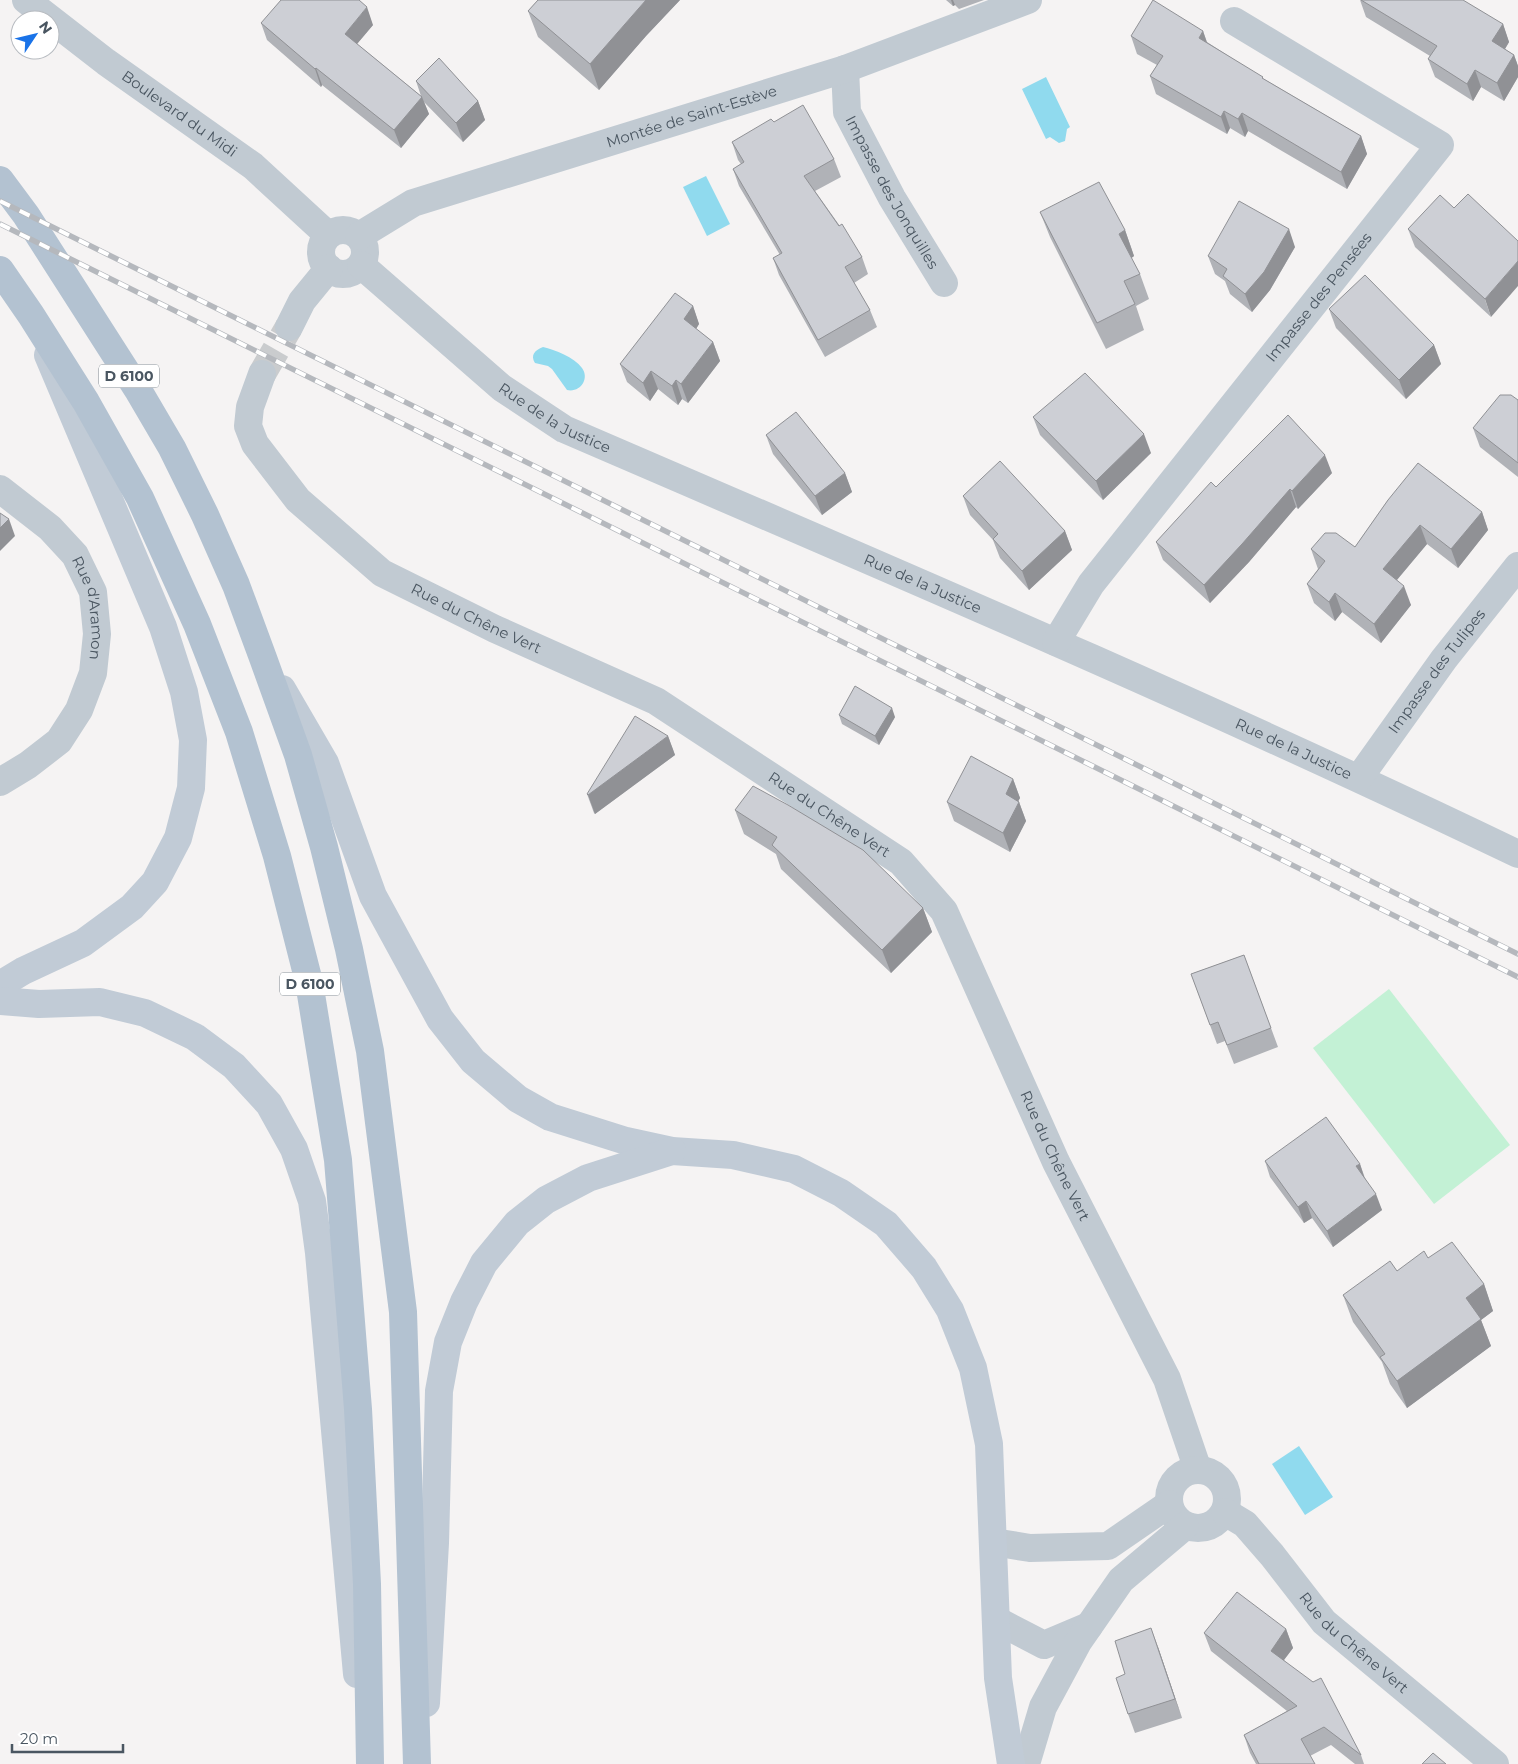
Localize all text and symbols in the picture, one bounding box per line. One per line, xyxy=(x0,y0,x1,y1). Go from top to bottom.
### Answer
north arrow xyxy=(10,10,60,60)
text: N xyxy=(35,18,56,37)
street label: Boulevard du Midi xyxy=(118,66,241,161)
street label: Montée de Saint-Estève xyxy=(604,81,779,152)
street label: Impasse des Jonquilles xyxy=(841,112,943,272)
street label: Impasse des Pensées xyxy=(1261,228,1376,366)
road number: D 6100 xyxy=(99,364,159,388)
street label: Rue de la Justice xyxy=(495,378,614,457)
street label: Rue de la Justice xyxy=(861,549,985,617)
street label: Rue d'Aramon xyxy=(68,553,108,661)
street label: Rue du Chêne Vert xyxy=(408,579,544,657)
street label: Impasse des Tulipes xyxy=(1384,605,1489,737)
street label: Rue de la Justice xyxy=(1232,714,1355,783)
street label: Rue du Chêne Vert xyxy=(765,767,894,861)
road number: D 6100 xyxy=(280,972,340,996)
street label: Rue du Chêne Vert xyxy=(1016,1087,1094,1224)
street label: Rue du Chêne Vert xyxy=(1295,1588,1413,1697)
scale bar xyxy=(12,1722,124,1754)
text: 20 m xyxy=(20,1729,58,1748)

